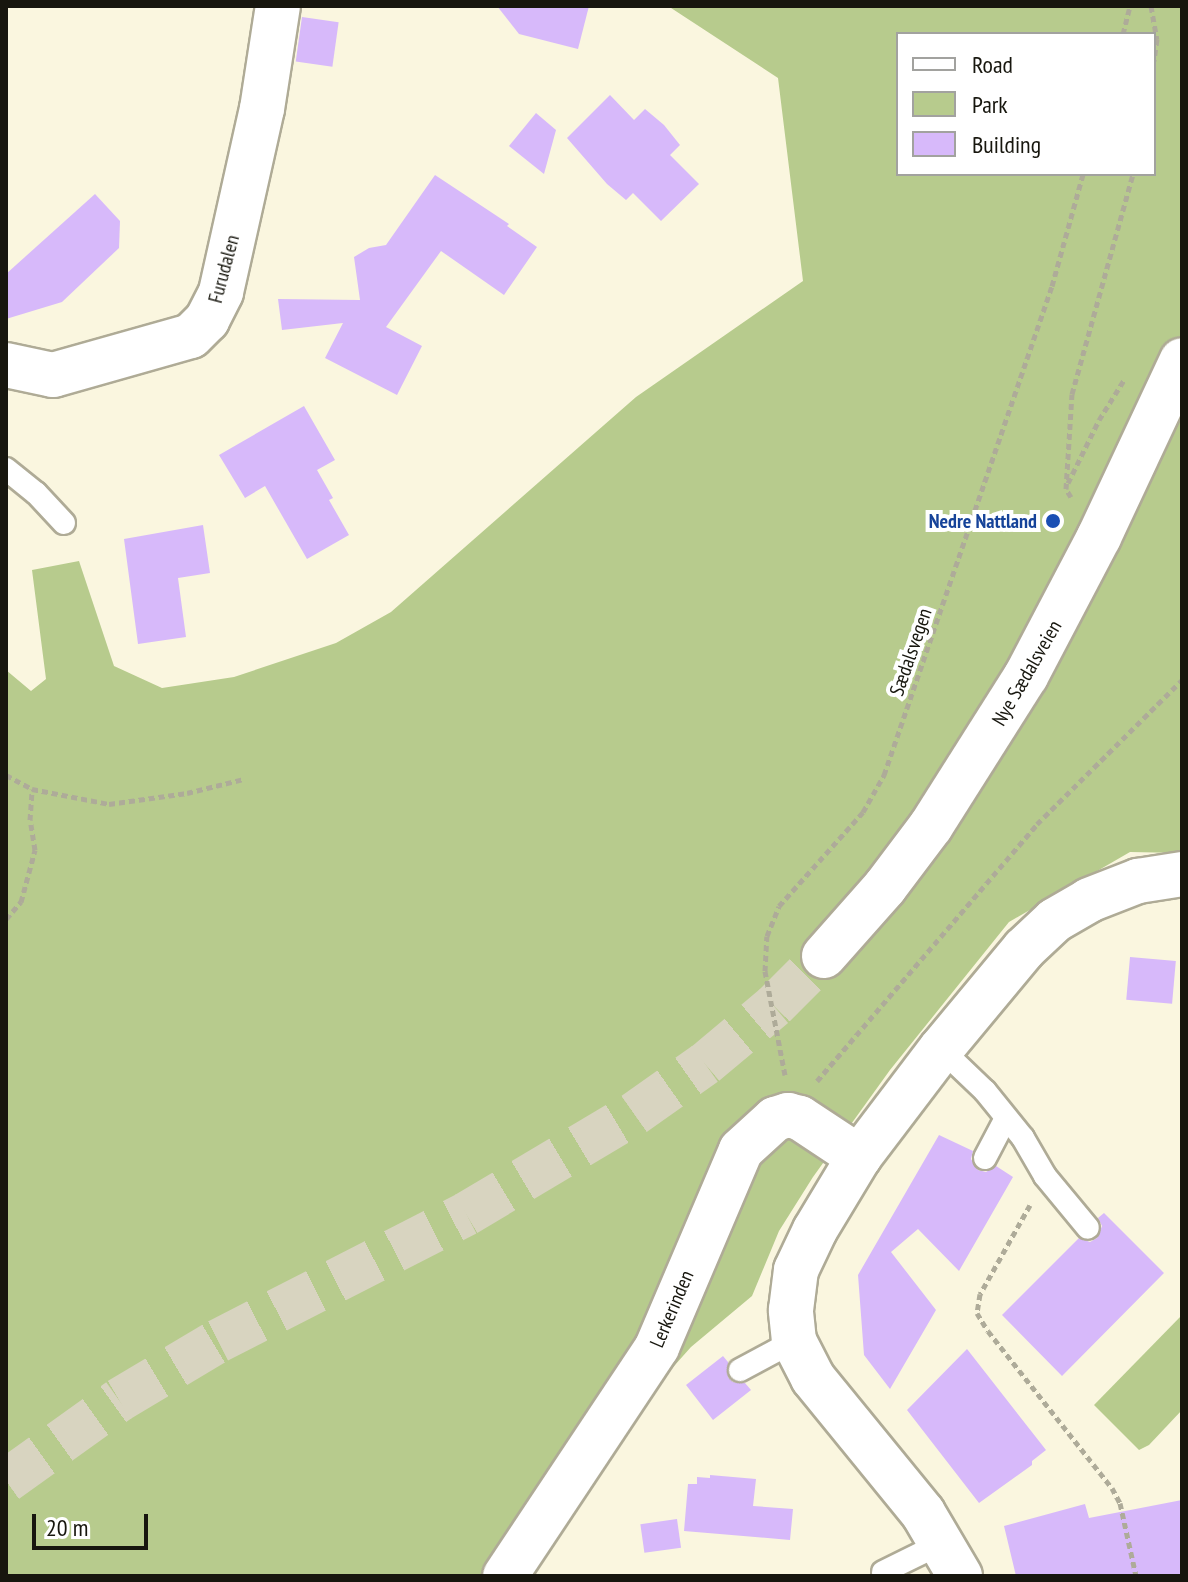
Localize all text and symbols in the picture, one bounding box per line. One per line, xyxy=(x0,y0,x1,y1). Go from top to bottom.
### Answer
legend xyxy=(896,32,1156,176)
text: Road xyxy=(972,49,1013,80)
text: Park xyxy=(972,89,1008,120)
text: Building xyxy=(972,129,1041,160)
street label: Furudalen xyxy=(203,232,245,306)
place label: Nedre Nattland xyxy=(929,509,1037,533)
marker: Nedre Nattland xyxy=(1044,512,1062,530)
street label: Sædalsvegen xyxy=(885,605,937,699)
street label: Nye Sædalsveien xyxy=(987,616,1067,730)
street label: Lerkerinden xyxy=(645,1267,699,1351)
scale bar xyxy=(36,1498,152,1548)
text: 20 m xyxy=(46,1512,88,1543)

